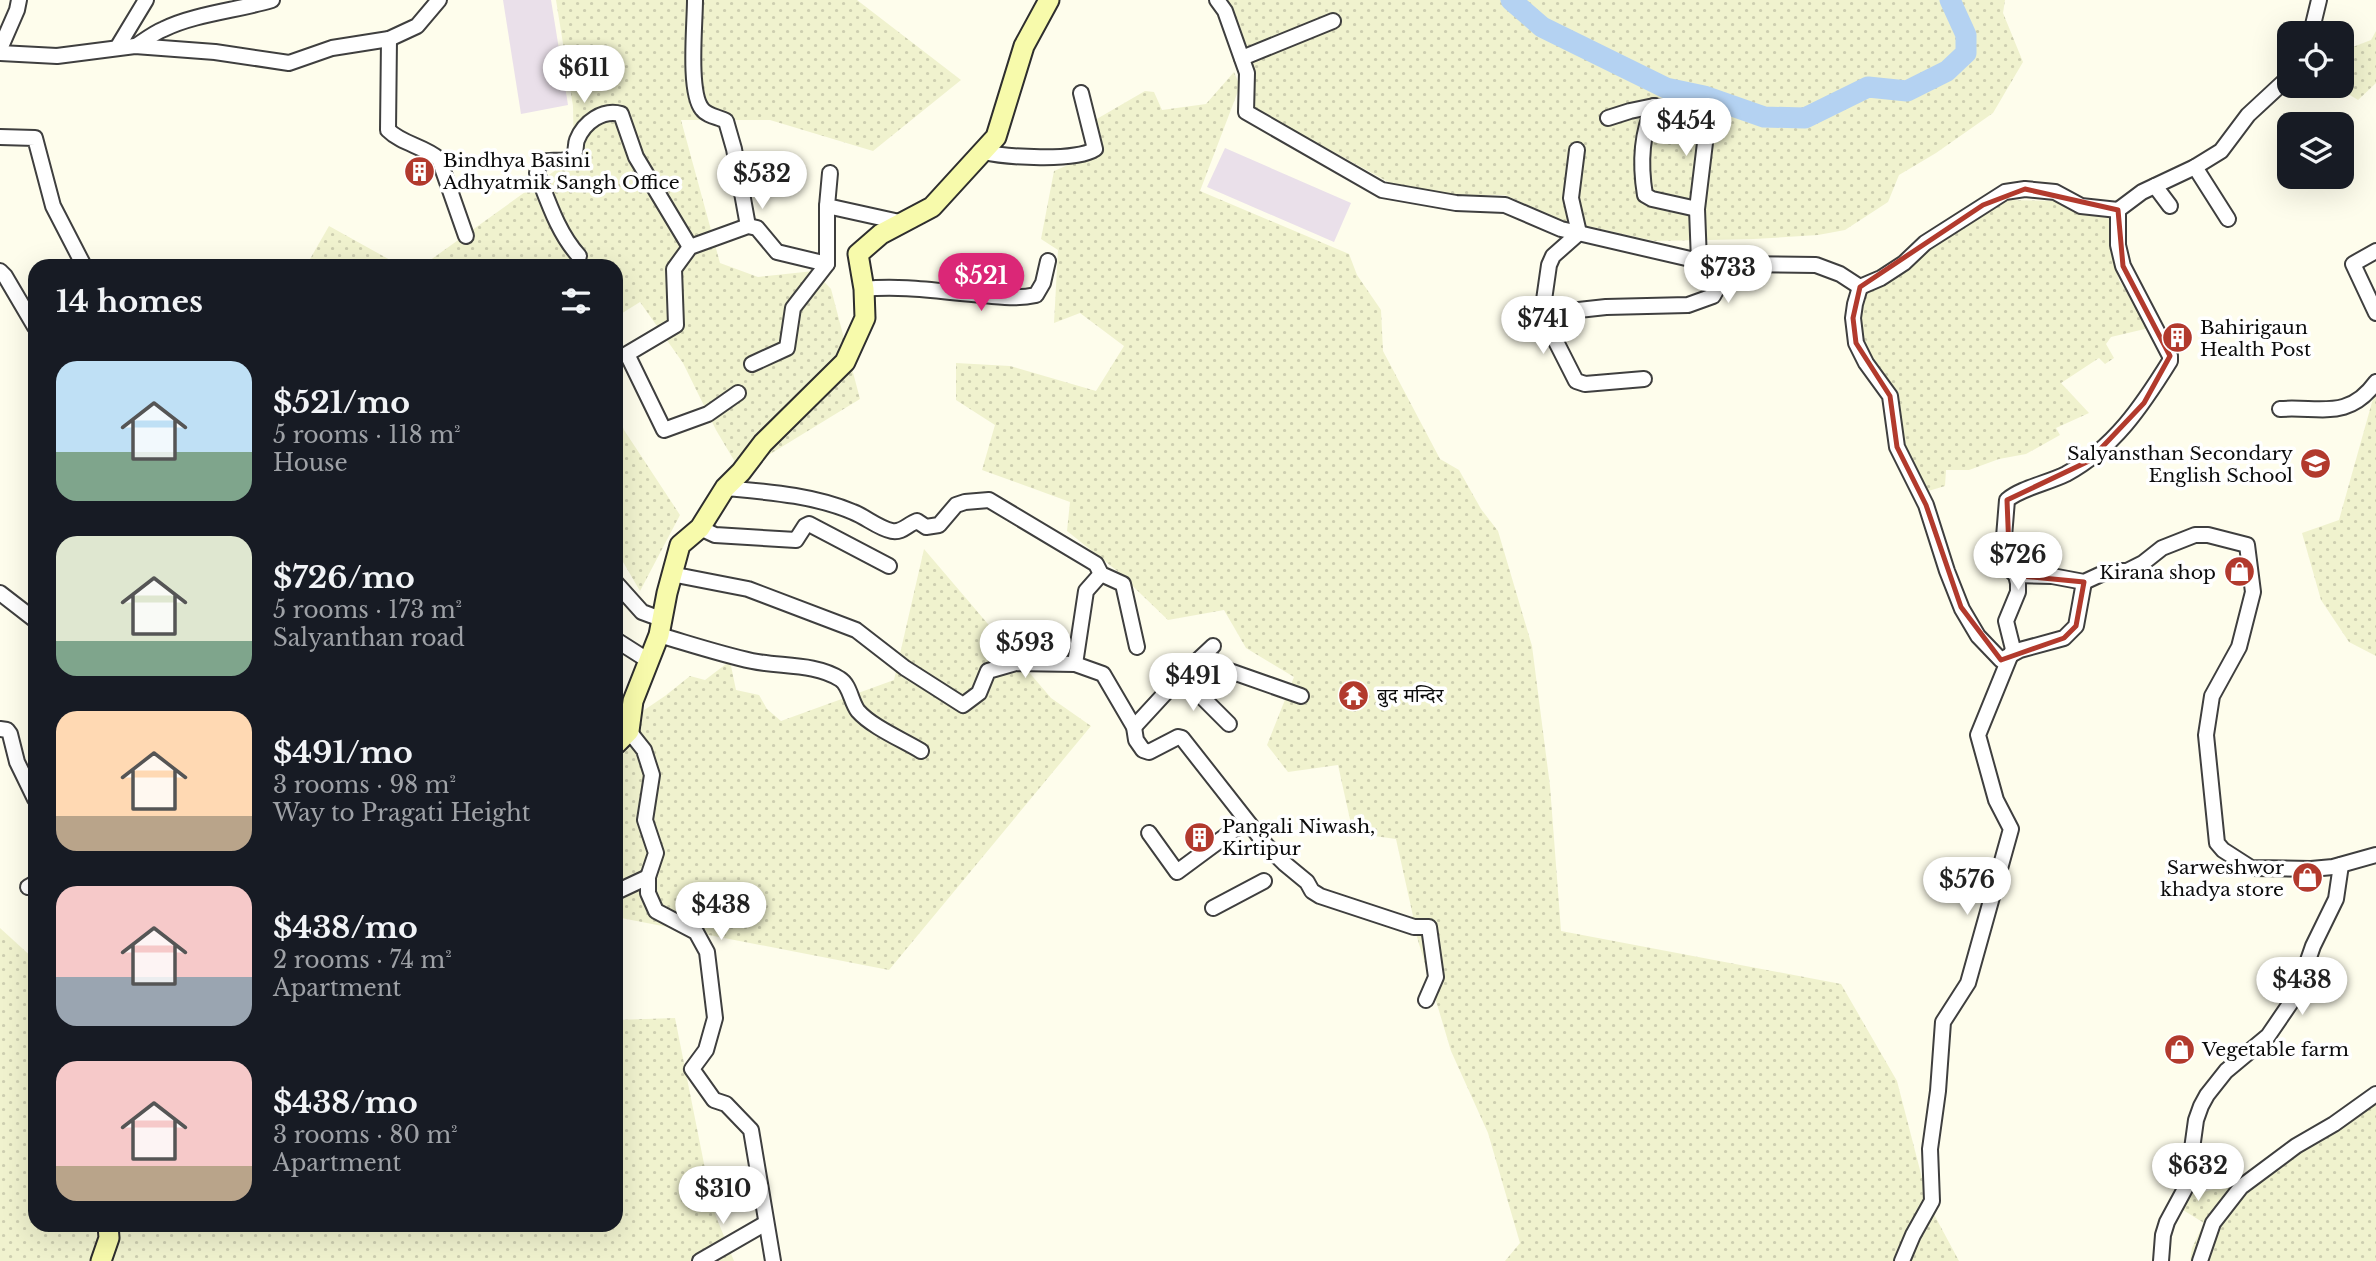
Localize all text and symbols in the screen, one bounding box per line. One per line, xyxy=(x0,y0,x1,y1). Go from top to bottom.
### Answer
map controls xyxy=(2277,21,2354,189)
button: locate xyxy=(2277,21,2354,98)
pin: $611 xyxy=(543,46,625,105)
text: $611 xyxy=(559,54,609,82)
pin: $454 xyxy=(1645,99,1727,158)
text: $454 xyxy=(1656,107,1716,135)
button: layers xyxy=(2277,112,2354,189)
place label: Bindhya Basini Adhyatmik Sangh Office xyxy=(442,149,680,194)
pin: $532 xyxy=(721,152,803,211)
building icon: Bindhya Basini Adhyatmik Sangh Office xyxy=(403,154,437,188)
text: $532 xyxy=(733,160,791,188)
pin: $733 xyxy=(1687,246,1769,305)
pin: $521 xyxy=(940,254,1022,313)
text: $733 xyxy=(1700,254,1756,282)
text: $521 xyxy=(954,262,1008,290)
icon: filters xyxy=(557,282,595,320)
text: 14 homes xyxy=(56,283,203,320)
pin: $741 xyxy=(1502,296,1584,356)
text: $741 xyxy=(1517,305,1569,333)
place label: Bahirigaun Health Post xyxy=(2200,316,2312,361)
building icon: Bahirigaun Health Post xyxy=(2160,321,2194,355)
text: $521/mo xyxy=(273,384,410,421)
icon: home xyxy=(112,389,196,473)
text: 5 rooms · 118 m² xyxy=(273,421,461,449)
place label: Salyansthan Secondary English School xyxy=(2067,442,2293,487)
school or university icon: Salyansthan Secondary English School xyxy=(2299,447,2333,481)
text: House xyxy=(273,449,348,477)
pin: $726 xyxy=(1977,532,2059,592)
text: $726 xyxy=(1989,541,2047,569)
shop icon: Kirana shop xyxy=(2222,555,2256,589)
text: $726/mo xyxy=(273,559,415,596)
place label: Kirana shop xyxy=(2099,561,2216,584)
icon: home xyxy=(112,564,196,648)
text: 5 rooms · 173 m² xyxy=(273,596,462,624)
pin: $593 xyxy=(984,620,1066,680)
text: Salyanthan road xyxy=(273,624,465,652)
text: $593 xyxy=(996,629,1054,657)
pin: $491 xyxy=(1152,654,1234,713)
text: $491 xyxy=(1165,662,1221,690)
temple icon: बुद मन्दिर xyxy=(1337,678,1371,712)
place label: बुद मन्दिर xyxy=(1377,684,1445,708)
text: $491/mo xyxy=(273,734,413,771)
icon: home xyxy=(112,739,196,823)
text: 3 rooms · 98 m² xyxy=(273,771,456,799)
text: Way to Pragati Height xyxy=(273,799,530,827)
place label: Pangali Niwash, Kirtipur xyxy=(1222,815,1375,860)
building icon: Pangali Niwash, Kirtipur xyxy=(1182,820,1216,854)
place label: Sarweshwor khadya store xyxy=(2160,856,2284,901)
pin: $576 xyxy=(1926,858,2008,917)
shop icon: Sarweshwor khadya store xyxy=(2290,861,2324,895)
text: $576 xyxy=(1939,866,1995,894)
pin: $438 xyxy=(680,883,762,942)
text: $438 xyxy=(691,891,751,919)
text: $438/mo xyxy=(273,909,418,946)
icon: home xyxy=(112,914,196,998)
text: 2 rooms · 74 m² xyxy=(273,946,452,974)
pin: $438 xyxy=(2261,958,2343,1017)
text: $438 xyxy=(2272,966,2332,994)
text: Apartment xyxy=(273,974,401,1002)
shop icon: Vegetable farm xyxy=(2162,1032,2196,1066)
place label: Vegetable farm xyxy=(2201,1038,2349,1061)
text: $438/mo xyxy=(273,1084,418,1121)
icon: home xyxy=(112,1089,196,1173)
text: 3 rooms · 80 m² xyxy=(273,1121,458,1149)
pin: $632 xyxy=(2157,1144,2239,1203)
text: Apartment xyxy=(273,1149,401,1177)
text: $632 xyxy=(2168,1152,2228,1180)
pin: $310 xyxy=(682,1166,764,1226)
text: $310 xyxy=(695,1175,751,1203)

